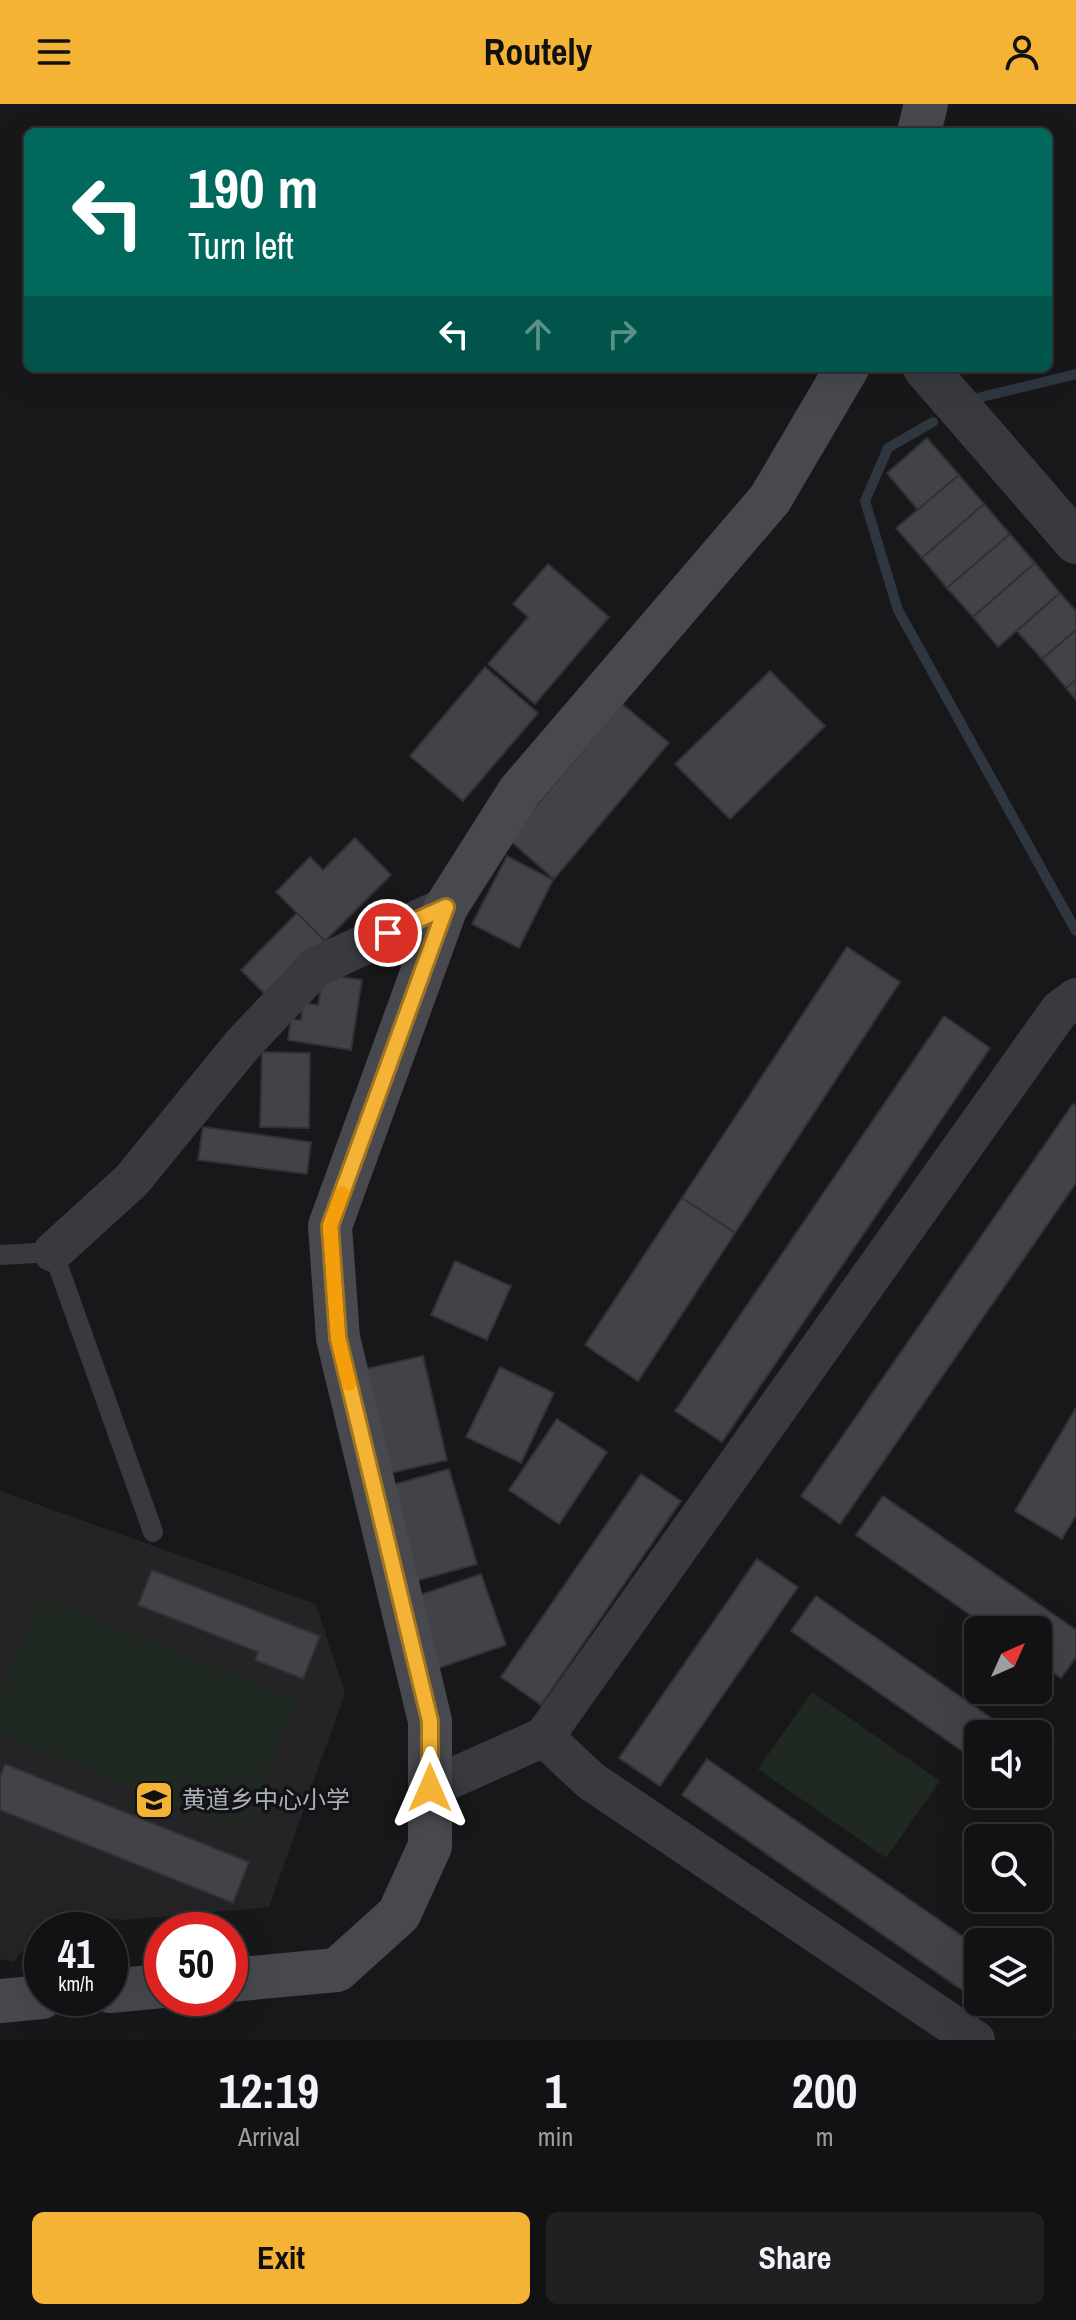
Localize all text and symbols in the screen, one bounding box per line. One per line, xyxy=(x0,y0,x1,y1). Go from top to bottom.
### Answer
text: Routely xyxy=(484,28,592,76)
icon: menu xyxy=(32,30,76,74)
icon: person xyxy=(1000,30,1044,74)
text: 190 m xyxy=(188,150,318,225)
icon: left xyxy=(56,160,160,264)
text: Turn left xyxy=(188,222,294,270)
icon: left xyxy=(432,312,476,356)
icon: ahead xyxy=(516,312,560,356)
icon: right xyxy=(600,312,644,356)
pin xyxy=(354,899,422,967)
icon: arrive xyxy=(366,911,410,955)
north arrow xyxy=(964,1616,1052,1704)
map controls xyxy=(964,1616,1052,2016)
button: sound xyxy=(964,1720,1052,1808)
position arrow xyxy=(388,1746,472,1830)
school or university icon: 黄道乡中心小学 xyxy=(133,1779,175,1821)
place label: 黄道乡中心小学 xyxy=(182,1783,350,1815)
button: search xyxy=(964,1824,1052,1912)
speed limit sign: 50 xyxy=(144,1912,248,2016)
text: 41 xyxy=(58,1927,94,1980)
button: layers xyxy=(964,1928,1052,2016)
text: km/h xyxy=(58,1970,94,1997)
text: 12:19 xyxy=(219,2058,319,2123)
text: 1 xyxy=(545,2058,566,2123)
text: 200 xyxy=(792,2058,857,2123)
text: Arrival xyxy=(238,2119,300,2154)
text: min xyxy=(538,2119,573,2154)
text: m xyxy=(816,2119,834,2154)
button: Exit xyxy=(32,2212,530,2304)
button: Share xyxy=(546,2212,1044,2304)

